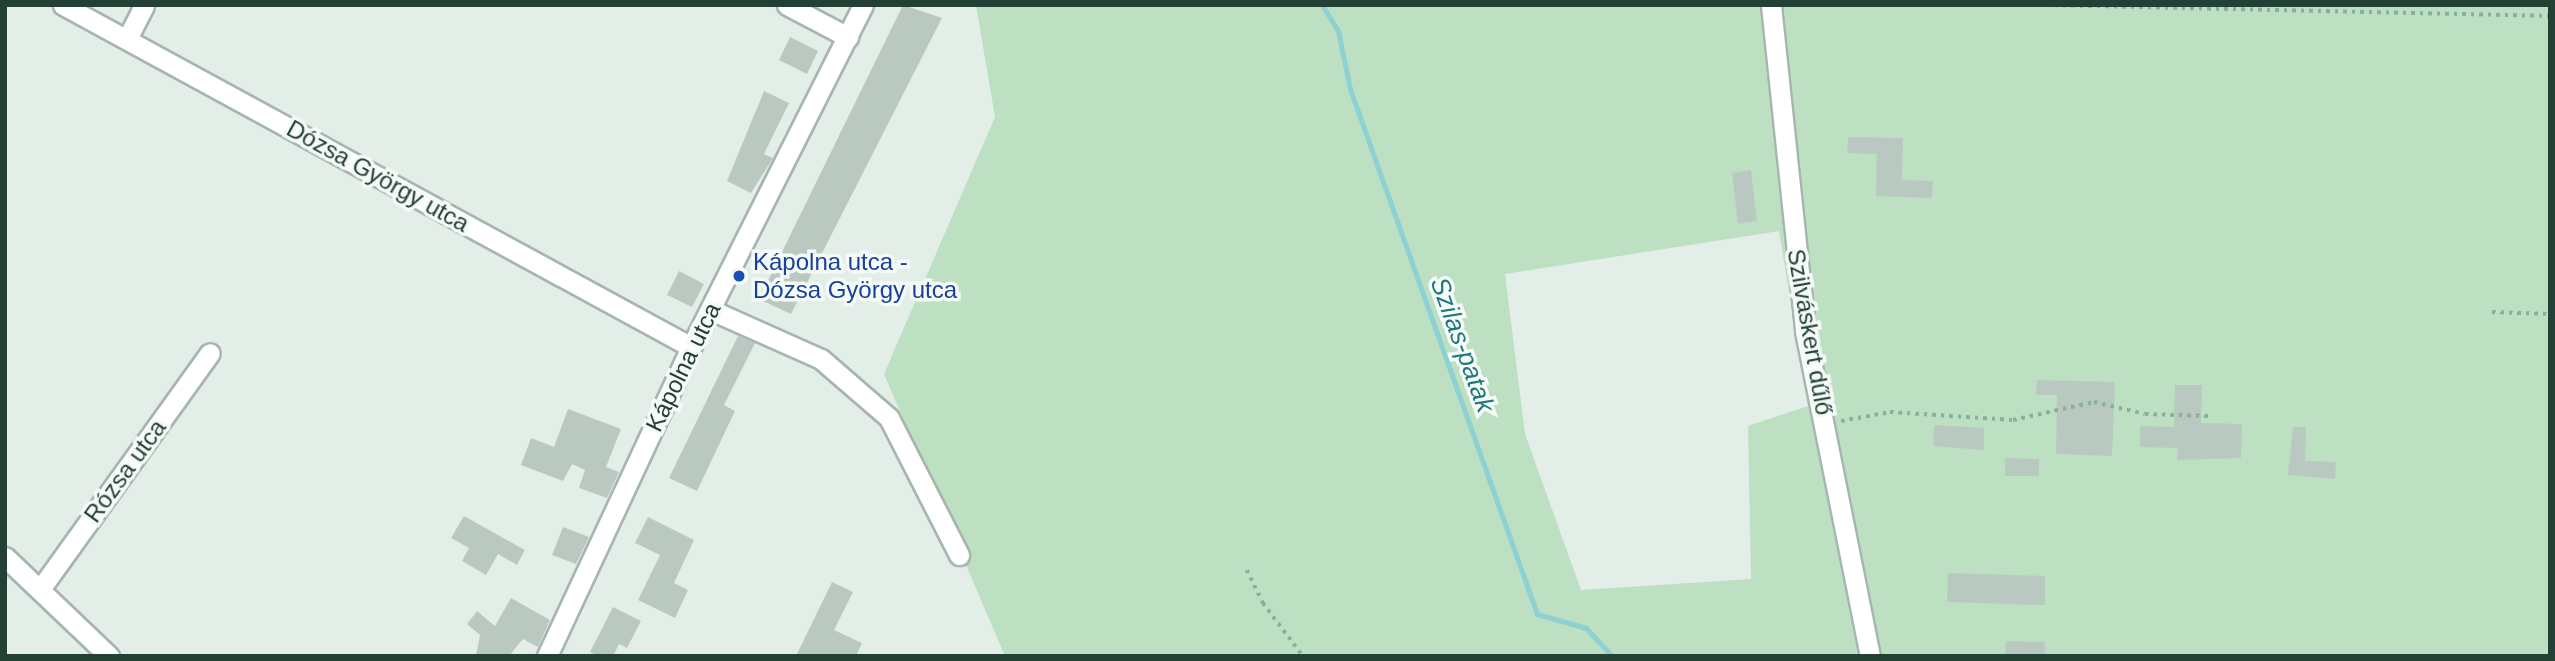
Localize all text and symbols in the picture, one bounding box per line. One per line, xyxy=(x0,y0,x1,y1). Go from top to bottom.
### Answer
street label: Dózsa György utca xyxy=(282,114,474,238)
street label: Szilváskert dűlő xyxy=(1781,247,1839,417)
place label: Kápolna utca - Dózsa György utca xyxy=(753,248,957,304)
marker: Kápolna utca - Dózsa György utca xyxy=(731,268,747,284)
water label: Szilas-patak xyxy=(1423,273,1501,417)
street label: Kápolna utca xyxy=(639,298,727,436)
street label: Rózsa utca xyxy=(78,414,172,528)

